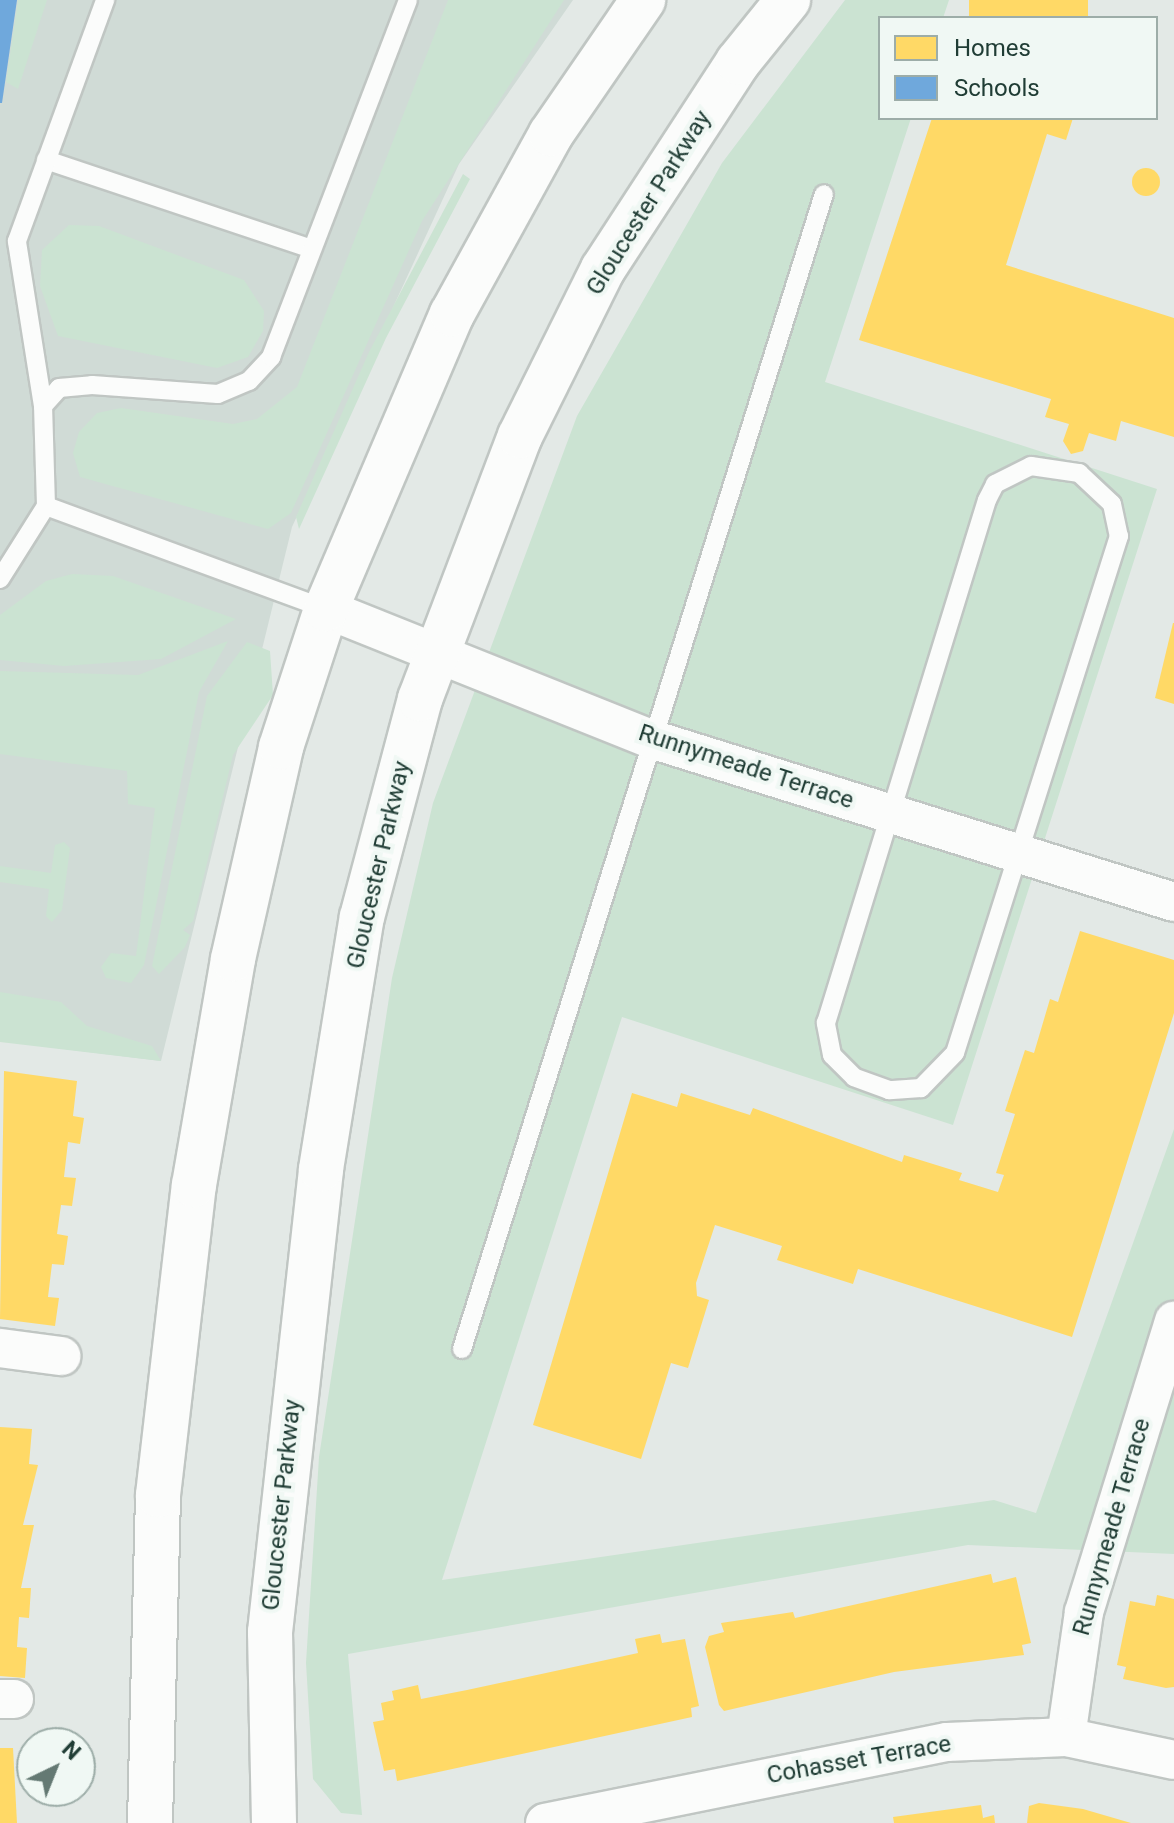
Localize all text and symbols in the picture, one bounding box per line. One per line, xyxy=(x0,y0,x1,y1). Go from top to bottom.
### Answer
legend xyxy=(878,16,1158,120)
text: Homes xyxy=(954,34,1031,62)
text: Schools xyxy=(954,74,1040,102)
street label: Gloucester Parkway xyxy=(581,105,717,301)
street label: Runnymeade Terrace xyxy=(635,719,857,815)
street label: Gloucester Parkway xyxy=(341,758,417,972)
street label: Gloucester Parkway xyxy=(257,1398,307,1612)
street label: Runnymeade Terrace xyxy=(1067,1415,1157,1639)
north arrow xyxy=(16,1727,96,1807)
street label: Cohasset Terrace xyxy=(764,1730,954,1790)
text: N xyxy=(57,1736,86,1765)

